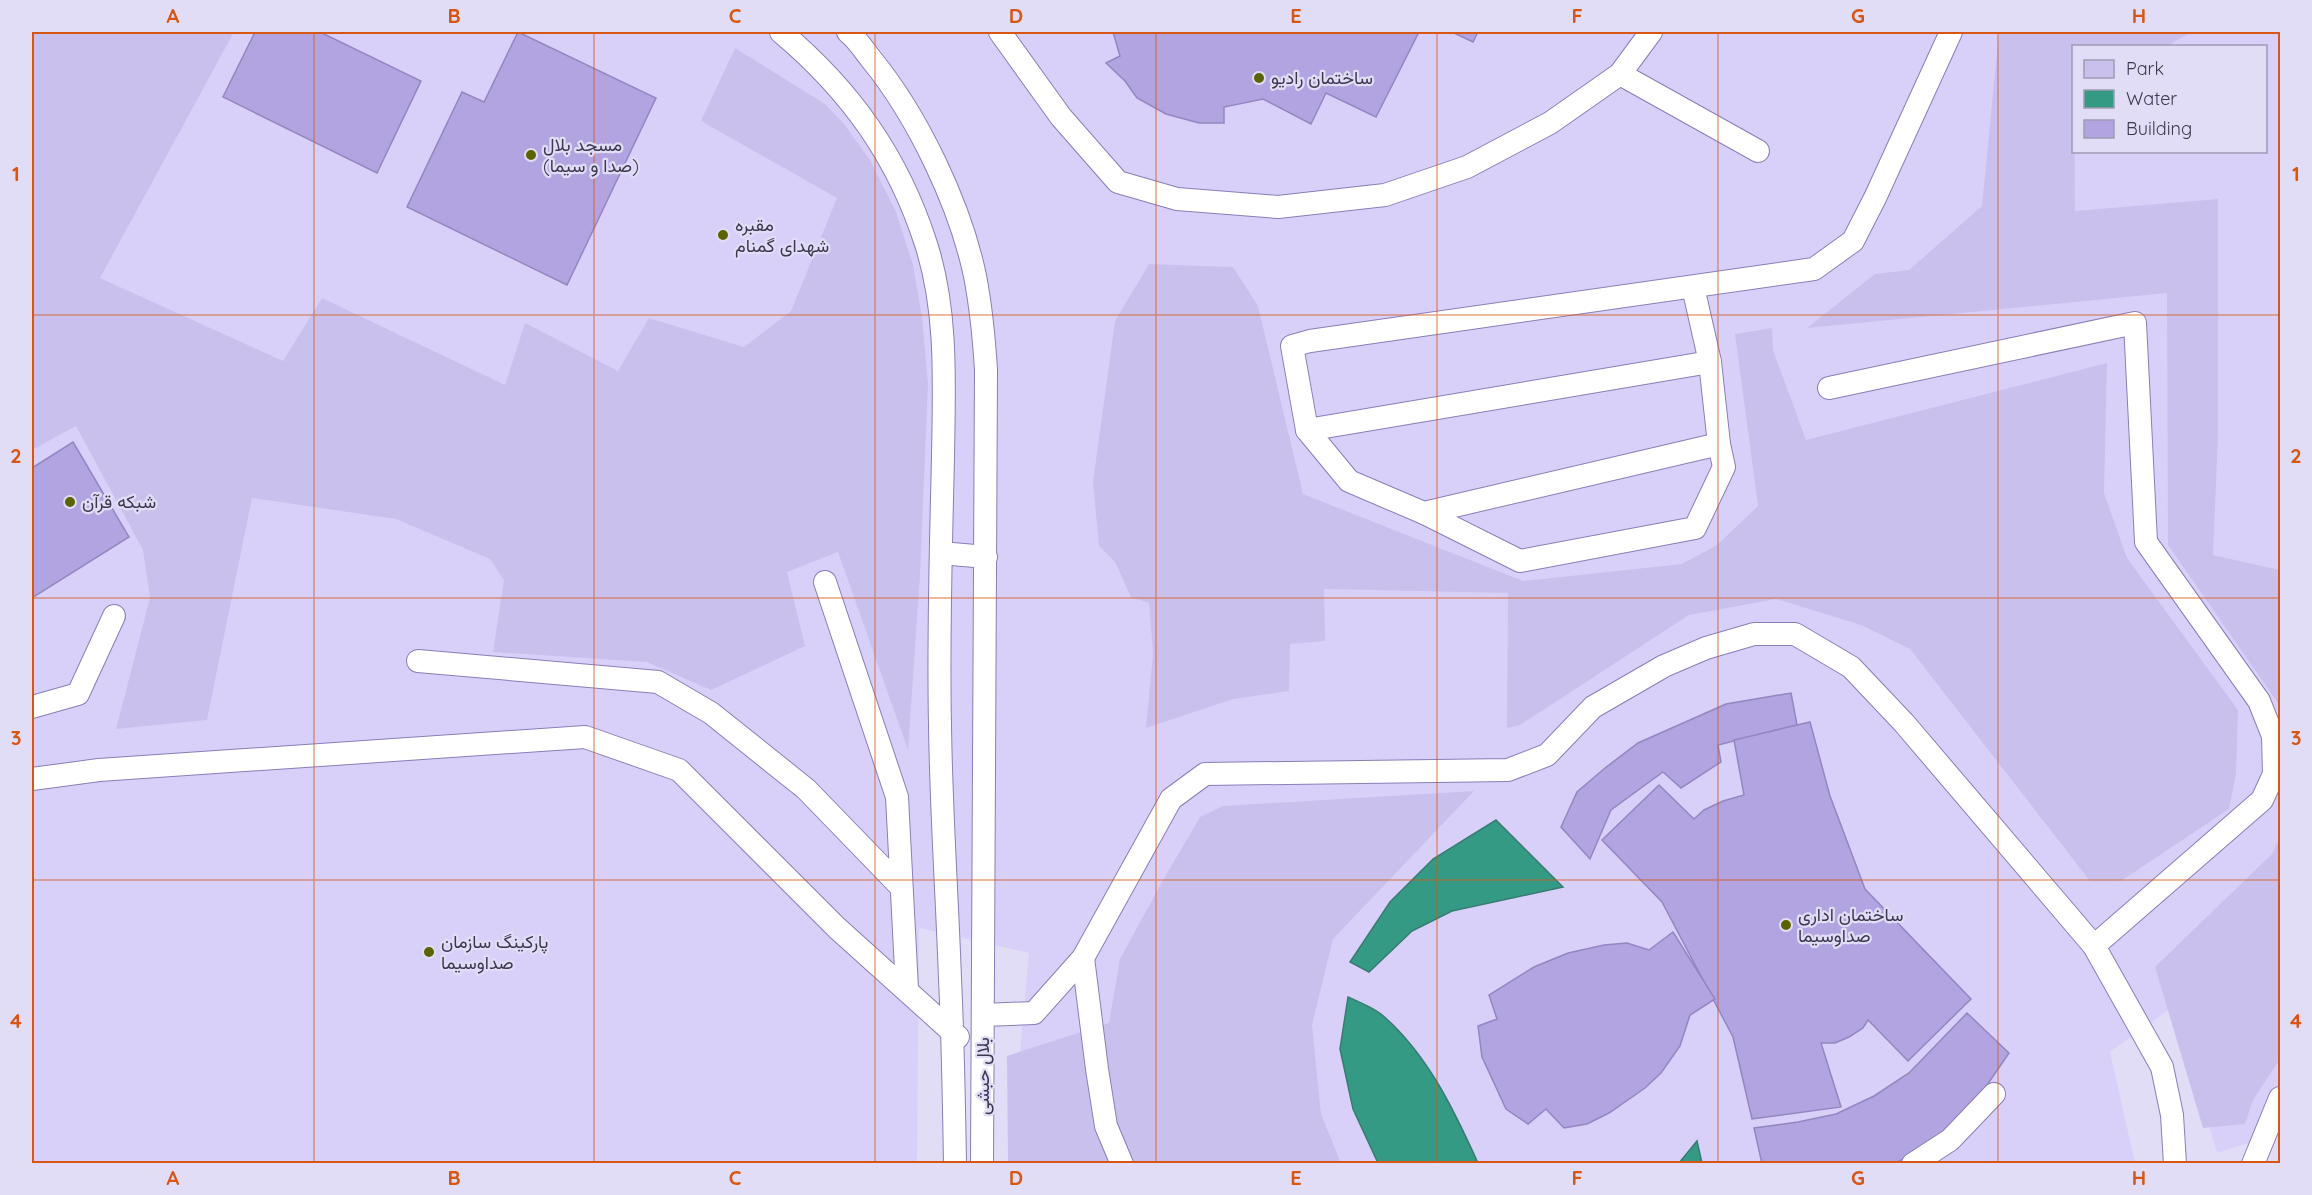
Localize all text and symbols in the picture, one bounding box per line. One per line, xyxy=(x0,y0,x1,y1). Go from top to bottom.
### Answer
text: A xyxy=(167,3,180,28)
text: B xyxy=(447,3,461,28)
text: C xyxy=(729,3,742,28)
text: D xyxy=(1009,3,1023,28)
text: E xyxy=(1290,3,1302,28)
text: F xyxy=(1571,3,1583,28)
text: G xyxy=(1851,3,1865,28)
text: H xyxy=(2132,3,2146,28)
legend xyxy=(2072,45,2267,153)
text: Park xyxy=(2126,57,2164,80)
place label: ساختمان رادیو xyxy=(1271,66,1373,89)
marker: ساختمان رادیو xyxy=(1252,71,1266,85)
text: Water xyxy=(2126,87,2177,110)
text: Building xyxy=(2126,117,2192,140)
place label: مسجد بلال (صدا و سیما) xyxy=(543,133,639,177)
marker: مسجد بلال (صدا و سیما) xyxy=(524,148,538,162)
text: 1 xyxy=(12,161,20,186)
text: 1 xyxy=(2292,161,2300,186)
place label: مقبره شهدای گمنام xyxy=(735,213,829,258)
marker: مقبره شهدای گمنام xyxy=(716,228,730,242)
text: 2 xyxy=(10,443,22,468)
text: 2 xyxy=(2290,443,2302,468)
place label: شبکه قرآن xyxy=(82,490,156,513)
marker: شبکه قرآن xyxy=(63,495,77,509)
text: 3 xyxy=(11,725,21,750)
text: 3 xyxy=(2291,725,2301,750)
place label: ساختمان اداری صداوسیما xyxy=(1798,903,1903,947)
marker: ساختمان اداری صداوسیما xyxy=(1779,918,1793,932)
place label: پارکینگ سازمان صداوسیما xyxy=(441,930,548,974)
marker: پارکینگ سازمان صداوسیما xyxy=(422,945,436,959)
text: 4 xyxy=(10,1008,22,1033)
text: 4 xyxy=(2290,1008,2302,1033)
street label: بلال حبشی xyxy=(971,1037,994,1115)
text: A xyxy=(167,1165,180,1190)
text: B xyxy=(447,1165,461,1190)
text: C xyxy=(729,1165,742,1190)
text: D xyxy=(1009,1165,1023,1190)
text: E xyxy=(1290,1165,1302,1190)
text: F xyxy=(1571,1165,1583,1190)
text: G xyxy=(1851,1165,1865,1190)
text: H xyxy=(2132,1165,2146,1190)

